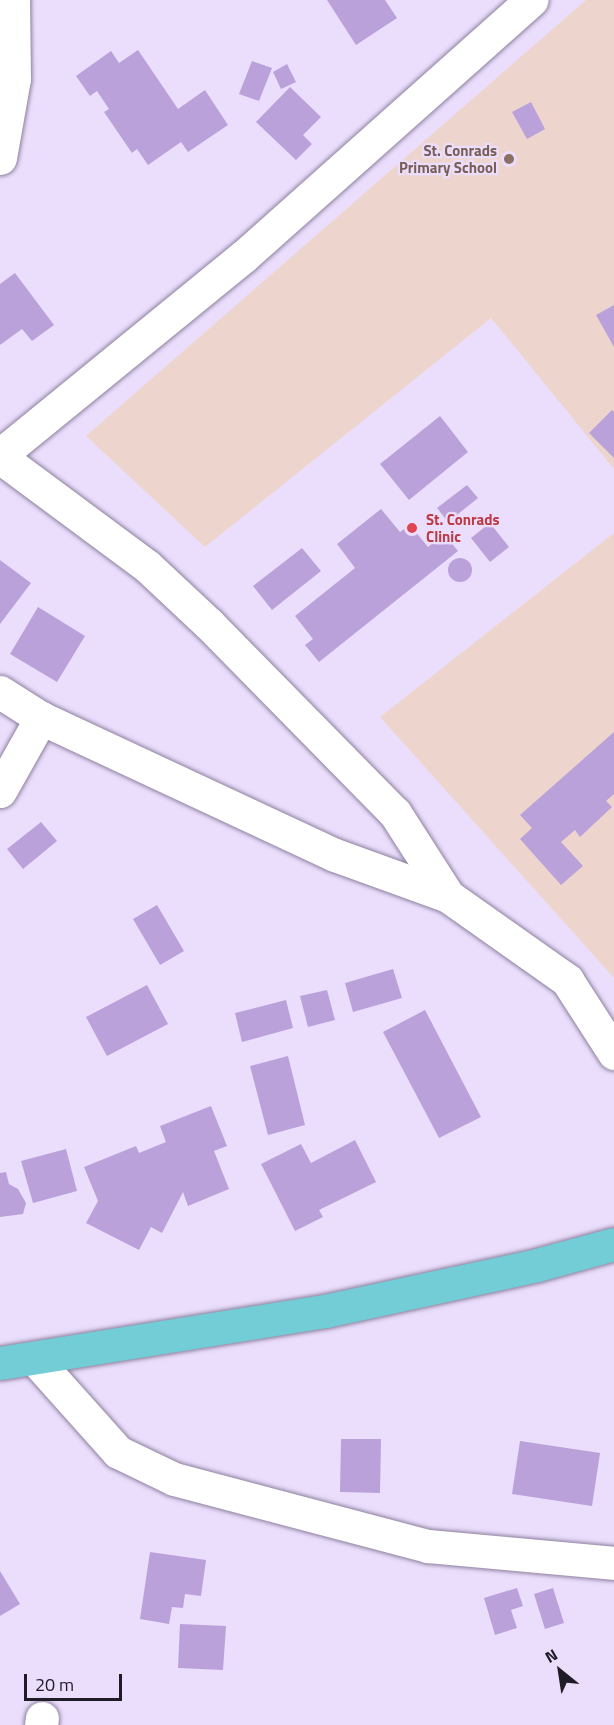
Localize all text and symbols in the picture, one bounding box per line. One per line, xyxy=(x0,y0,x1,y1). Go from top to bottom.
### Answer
place label: St. Conrads Primary School xyxy=(399,141,497,176)
marker: St. Conrads Primary School xyxy=(502,152,516,166)
place label: St. Conrads Clinic xyxy=(426,510,500,545)
marker: St. Conrads Clinic xyxy=(403,519,421,537)
north arrow xyxy=(530,1641,590,1701)
text: N xyxy=(540,1642,562,1669)
scale bar xyxy=(27,1662,124,1700)
text: 20 m xyxy=(35,1671,74,1698)

